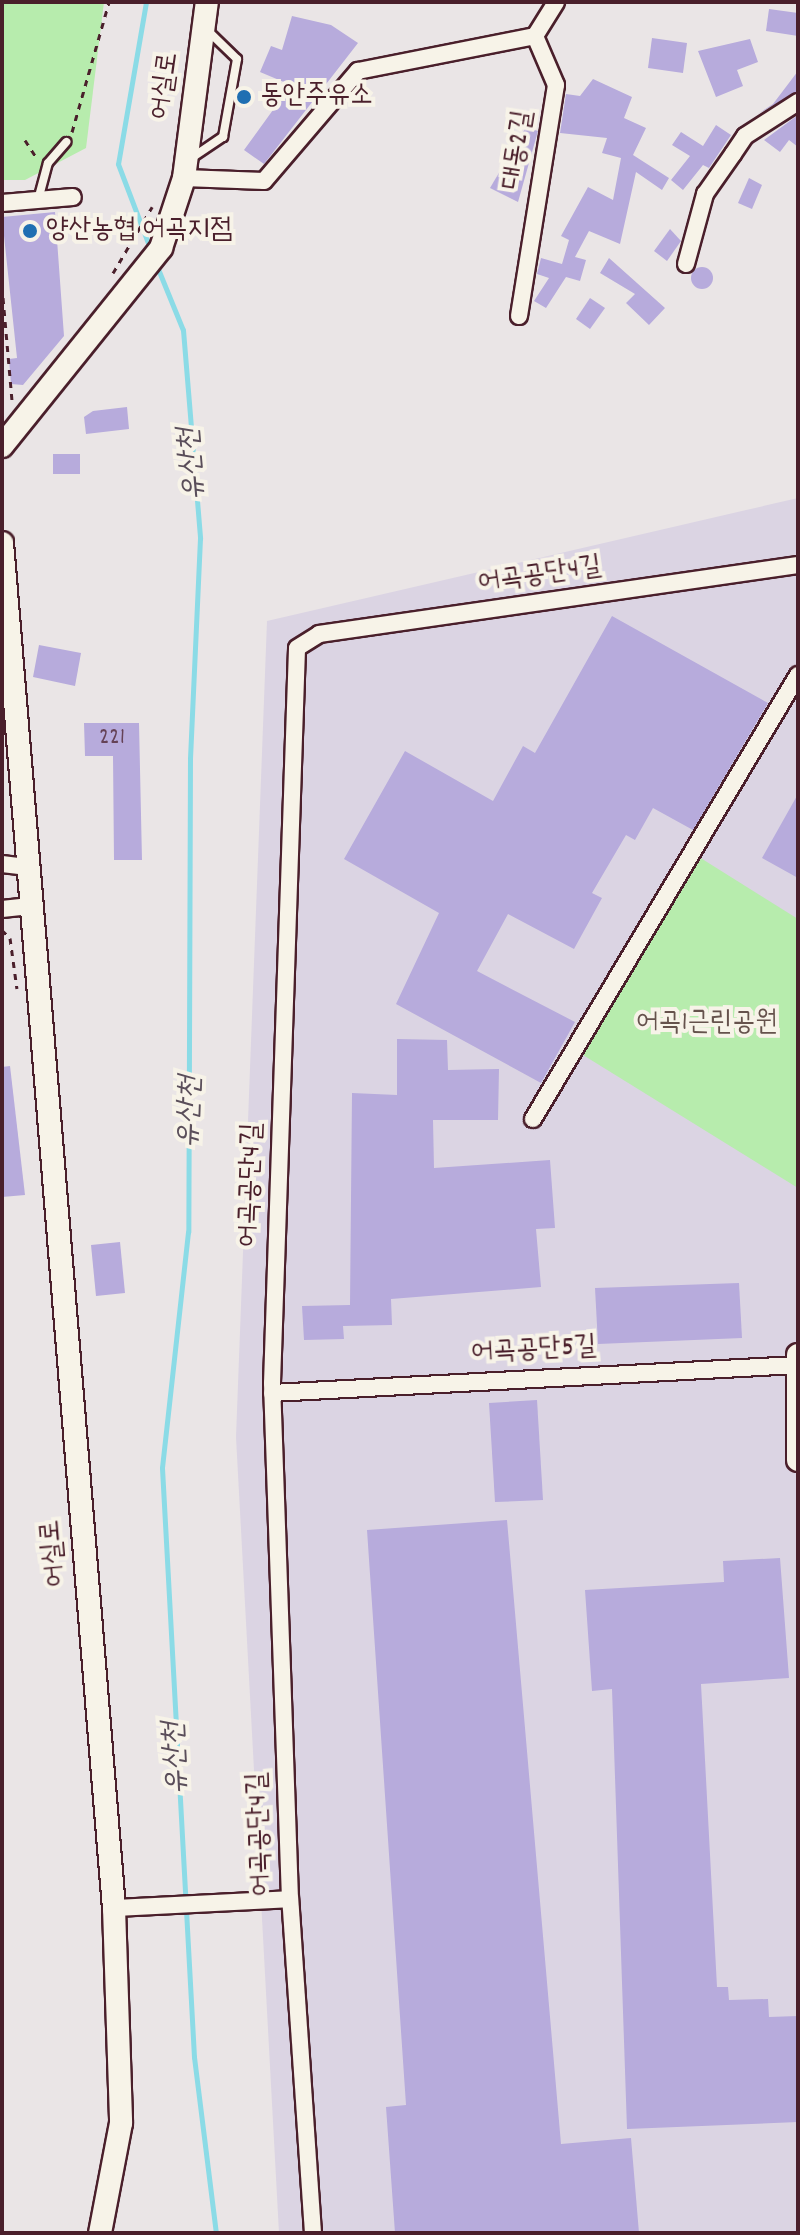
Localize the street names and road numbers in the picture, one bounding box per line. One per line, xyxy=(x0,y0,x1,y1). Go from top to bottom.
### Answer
street label: 어실로 xyxy=(145,50,187,122)
street label: 대동2길 xyxy=(496,108,542,192)
street label: 어곡공단4길 xyxy=(476,551,604,601)
street label: 어곡공단4길 xyxy=(233,1122,271,1248)
street label: 어곡공단5길 xyxy=(470,1331,598,1371)
street label: 어실로 xyxy=(35,1518,75,1588)
street label: 어곡공단4길 xyxy=(242,1771,280,1897)

